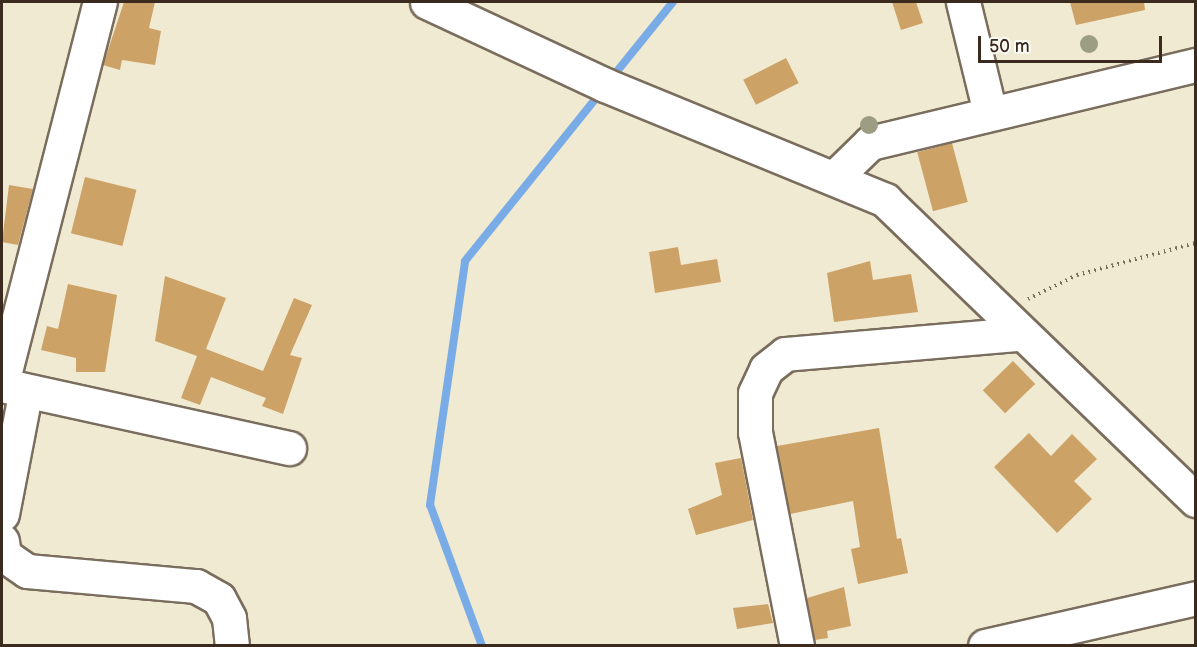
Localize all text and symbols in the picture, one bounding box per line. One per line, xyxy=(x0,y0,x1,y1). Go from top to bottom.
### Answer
scale bar xyxy=(981,24,1166,62)
text: 50 m xyxy=(989,36,1030,57)

